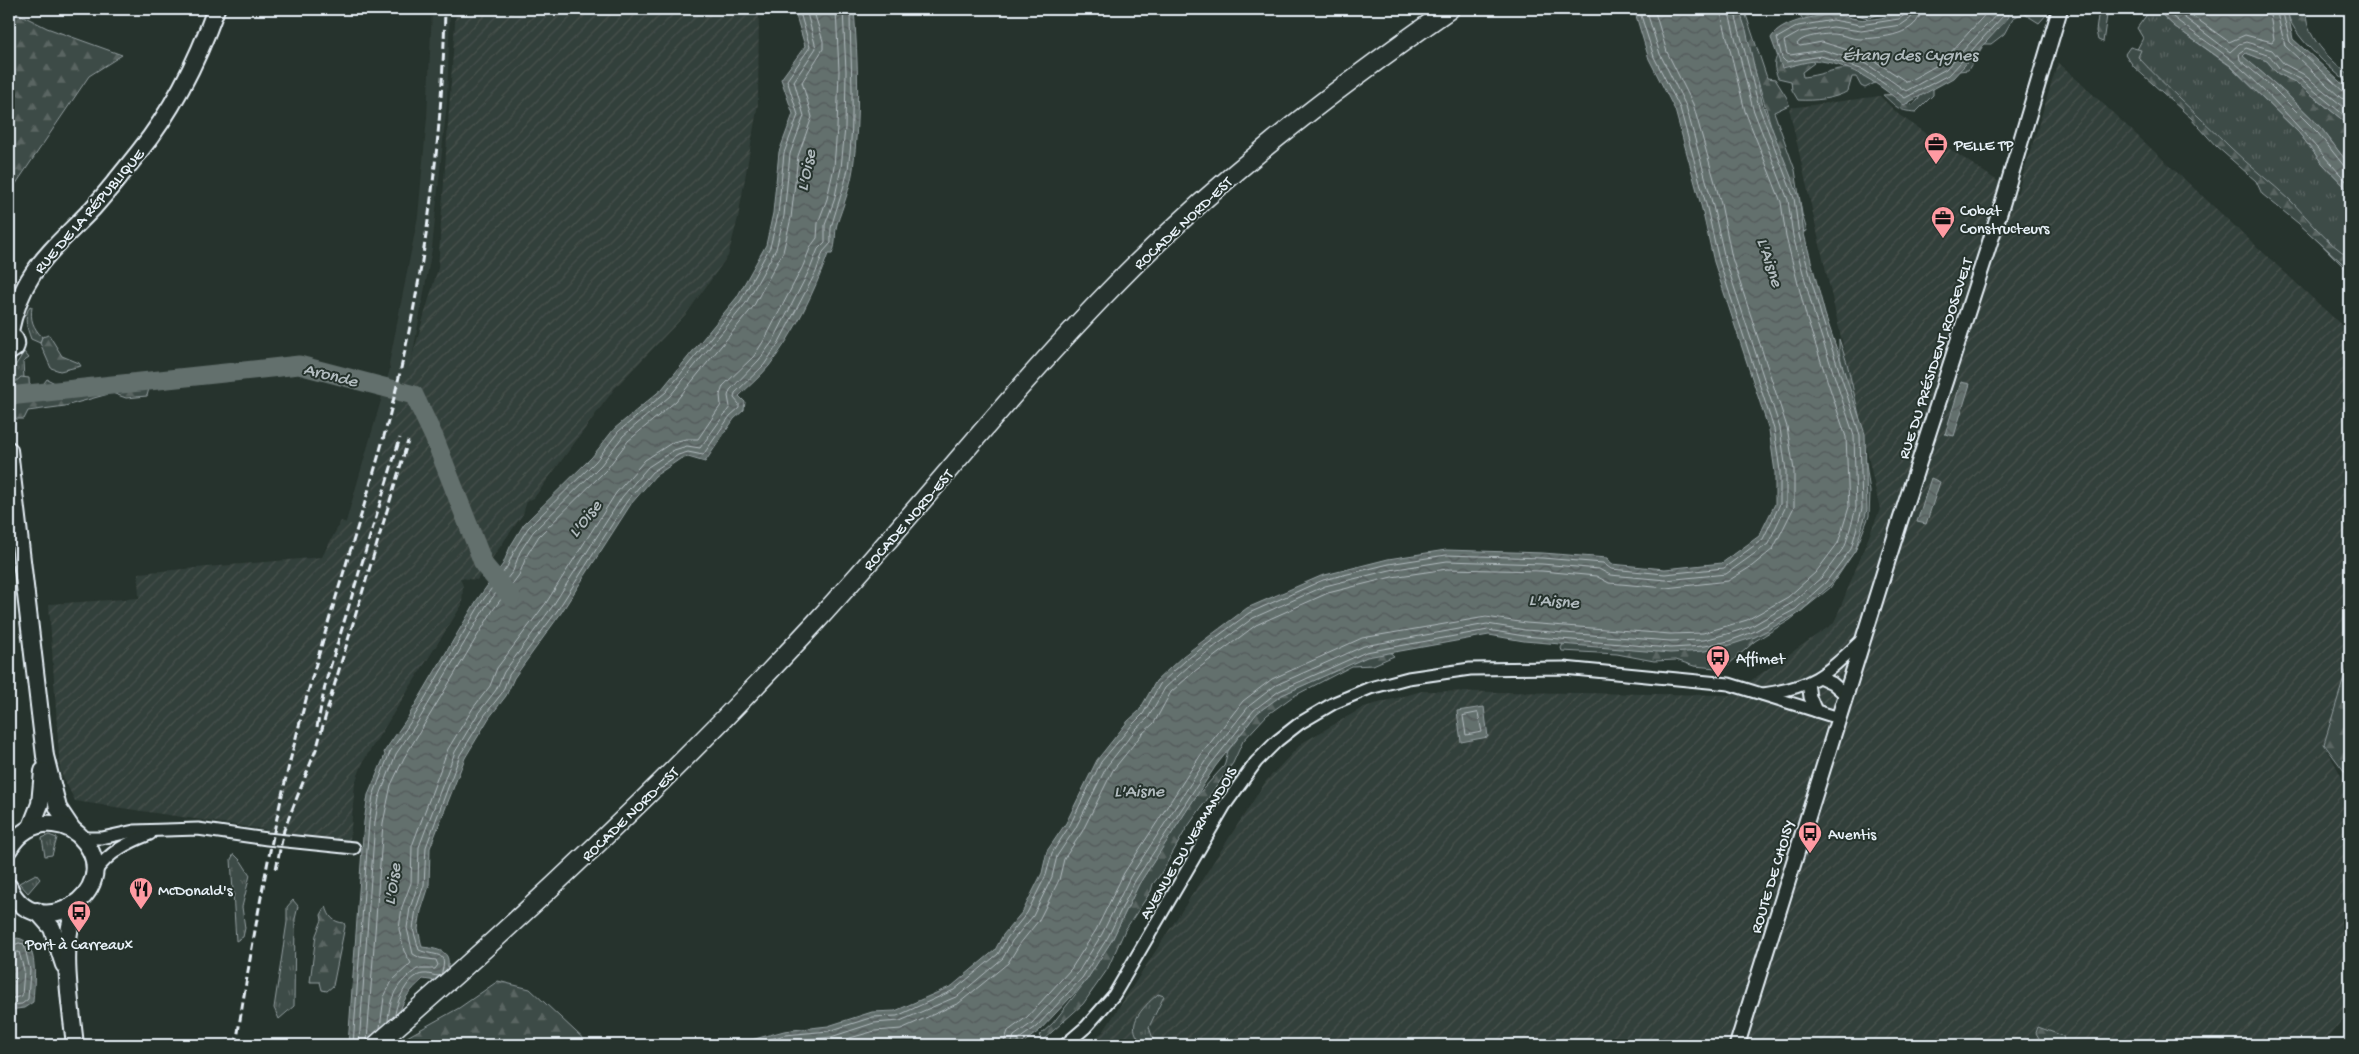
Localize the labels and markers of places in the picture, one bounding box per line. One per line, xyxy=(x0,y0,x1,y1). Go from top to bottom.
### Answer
office icon: PELLE TP xyxy=(1923,131,1949,165)
place label: PELLE TP xyxy=(1953,138,2013,157)
place label: Cobat Constructeurs xyxy=(1960,203,2051,240)
office icon: Cobat Constructeurs xyxy=(1930,205,1956,239)
bus stop icon: Affimet xyxy=(1705,644,1731,678)
place label: Affimet xyxy=(1736,651,1786,670)
bus stop icon: Aventis xyxy=(1797,820,1823,854)
place label: Aventis xyxy=(1828,827,1877,846)
restaurant icon: McDonald's xyxy=(128,876,154,910)
place label: McDonald's xyxy=(158,883,234,902)
bus stop icon: Port à Carreaux xyxy=(66,899,92,933)
place label: Port à Carreaux xyxy=(24,937,133,956)

